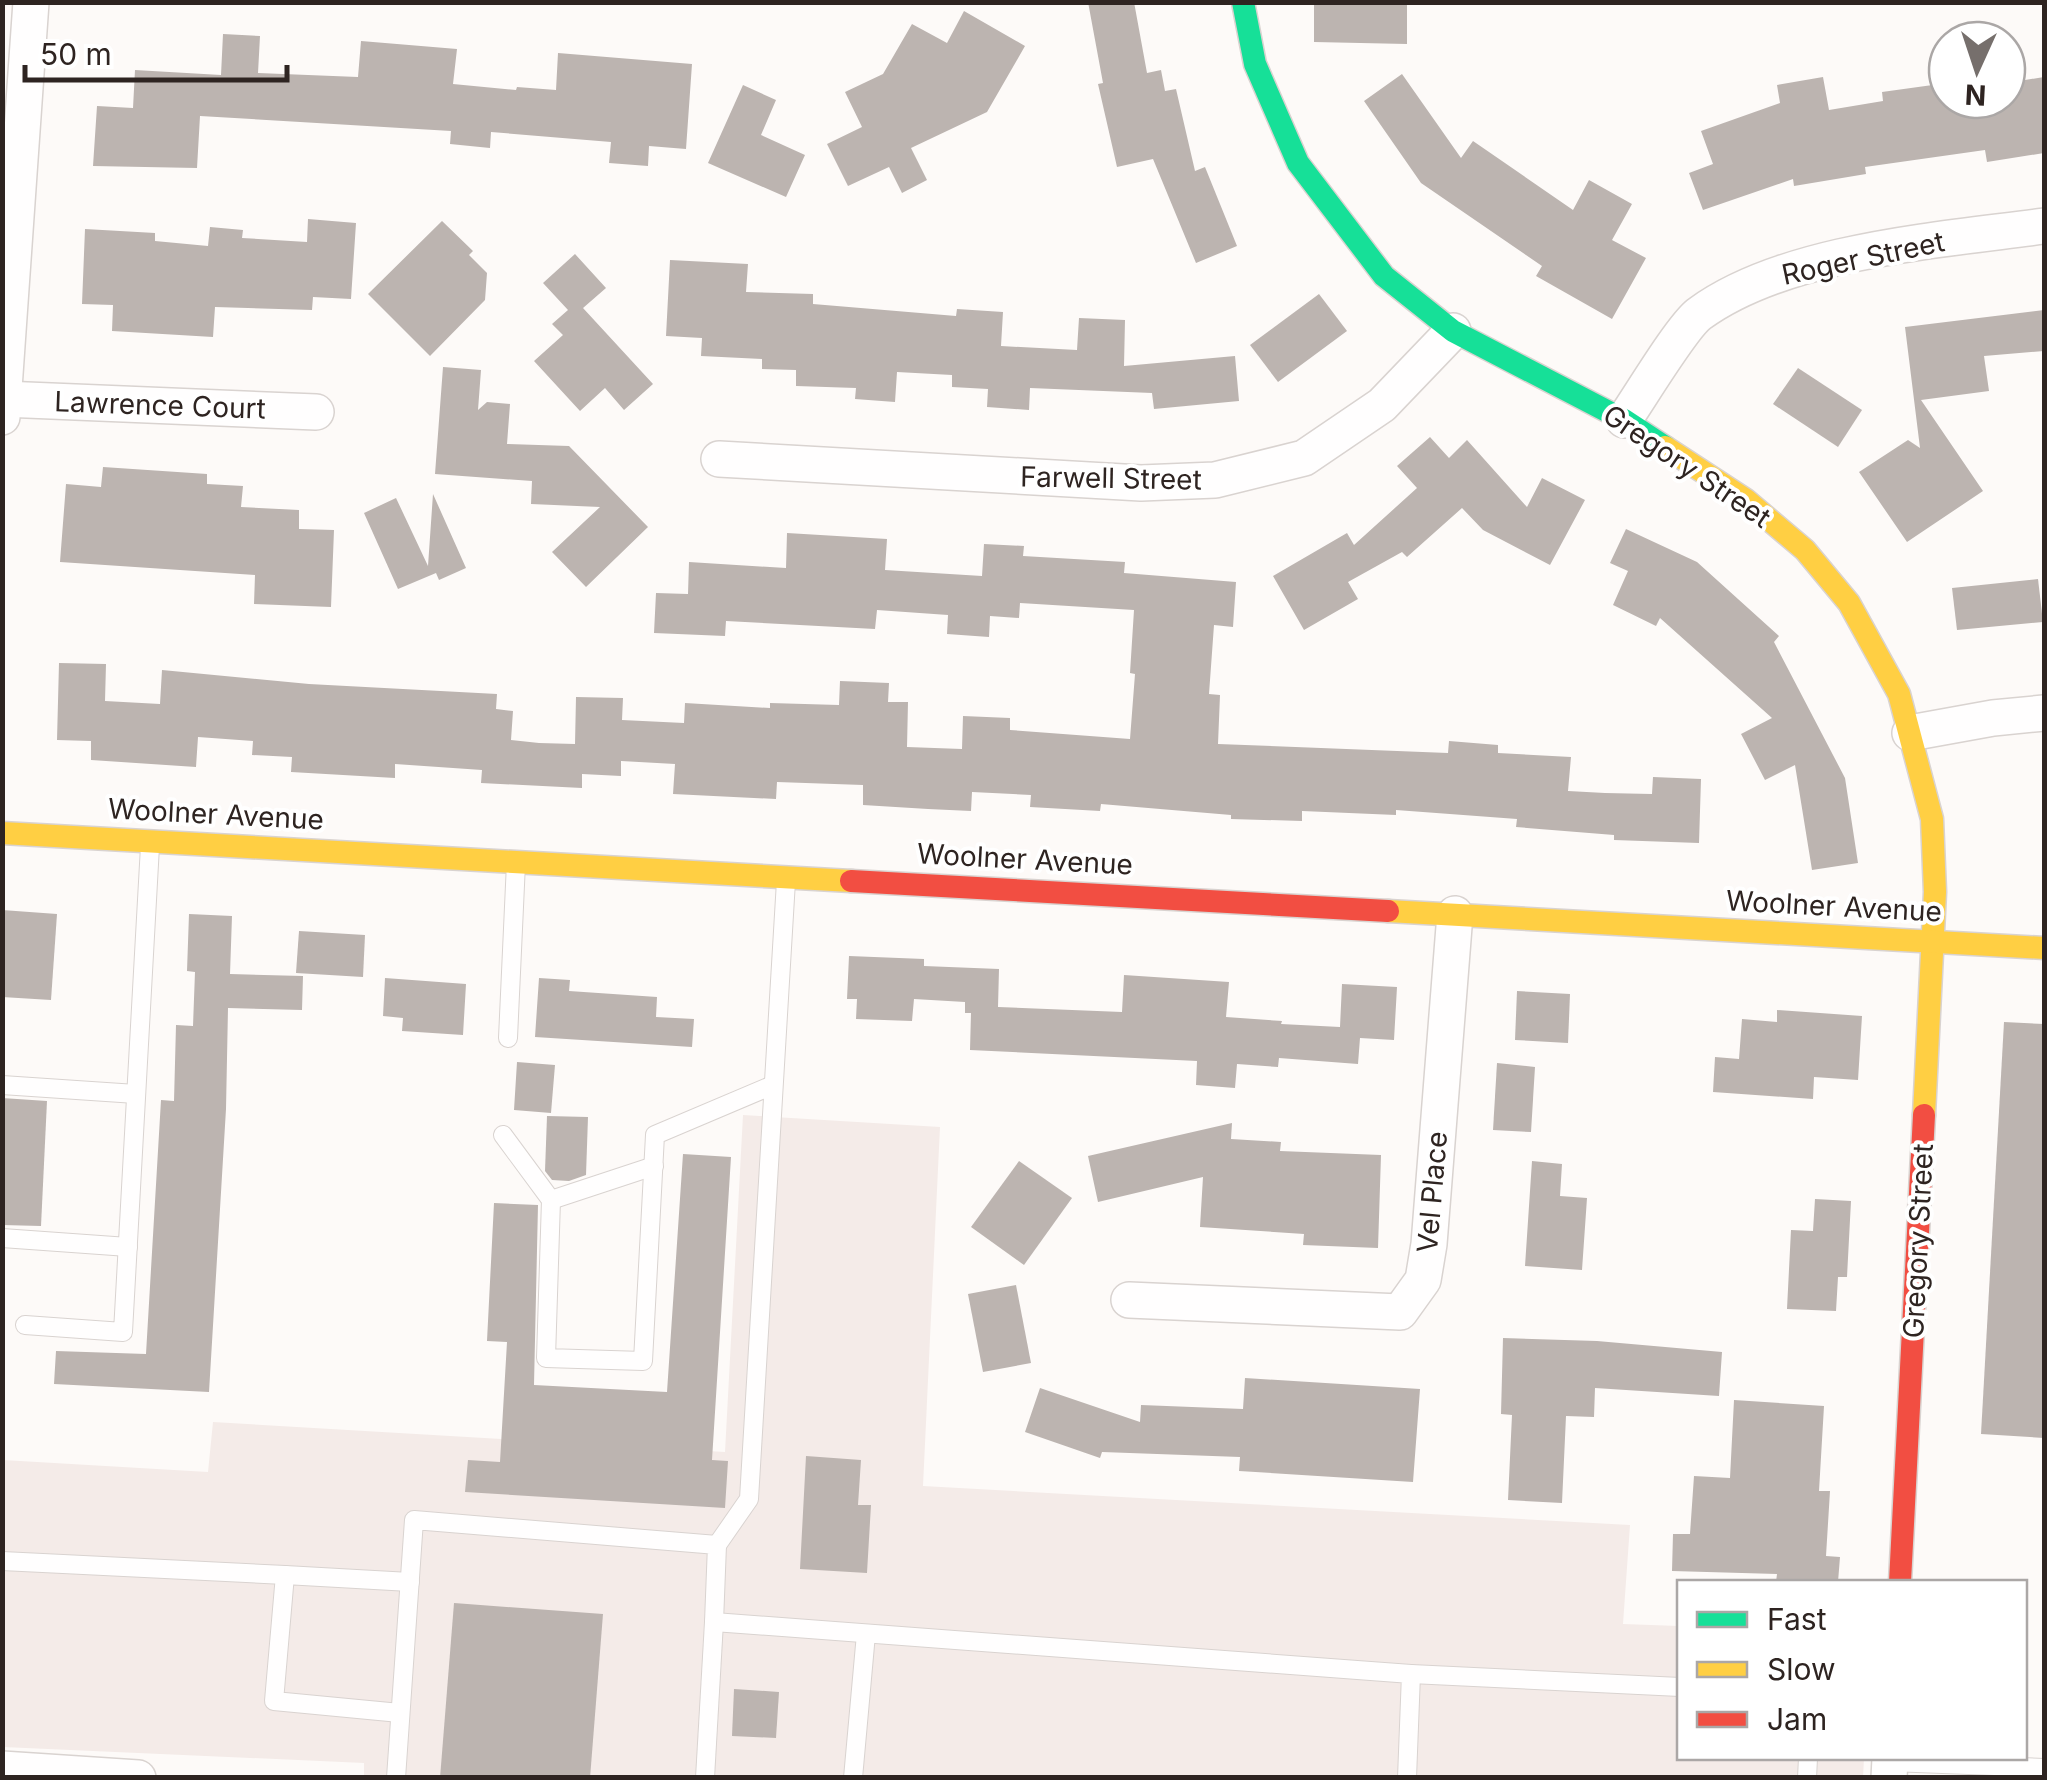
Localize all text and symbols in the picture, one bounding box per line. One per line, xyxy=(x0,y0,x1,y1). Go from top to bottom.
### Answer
scale bar xyxy=(25,20,288,82)
north arrow xyxy=(1927,20,2027,120)
text: 50 m xyxy=(40,36,112,72)
text: N xyxy=(1964,77,1987,113)
street label: Roger Street xyxy=(1779,224,1947,292)
street label: Lawrence Court xyxy=(54,384,266,426)
street label: Gregory Street xyxy=(1597,397,1777,535)
street label: Farwell Street xyxy=(1020,459,1202,497)
street label: Woolner Avenue xyxy=(107,791,325,837)
street label: Woolner Avenue xyxy=(916,836,1134,882)
street label: Woolner Avenue xyxy=(1725,883,1943,929)
street label: Vel Place xyxy=(1410,1130,1454,1254)
street label: Gregory Street xyxy=(1896,1143,1940,1339)
legend xyxy=(1677,1580,2027,1760)
text: Fast xyxy=(1767,1601,1827,1637)
text: Slow xyxy=(1767,1651,1836,1687)
text: Jam xyxy=(1767,1701,1827,1737)

